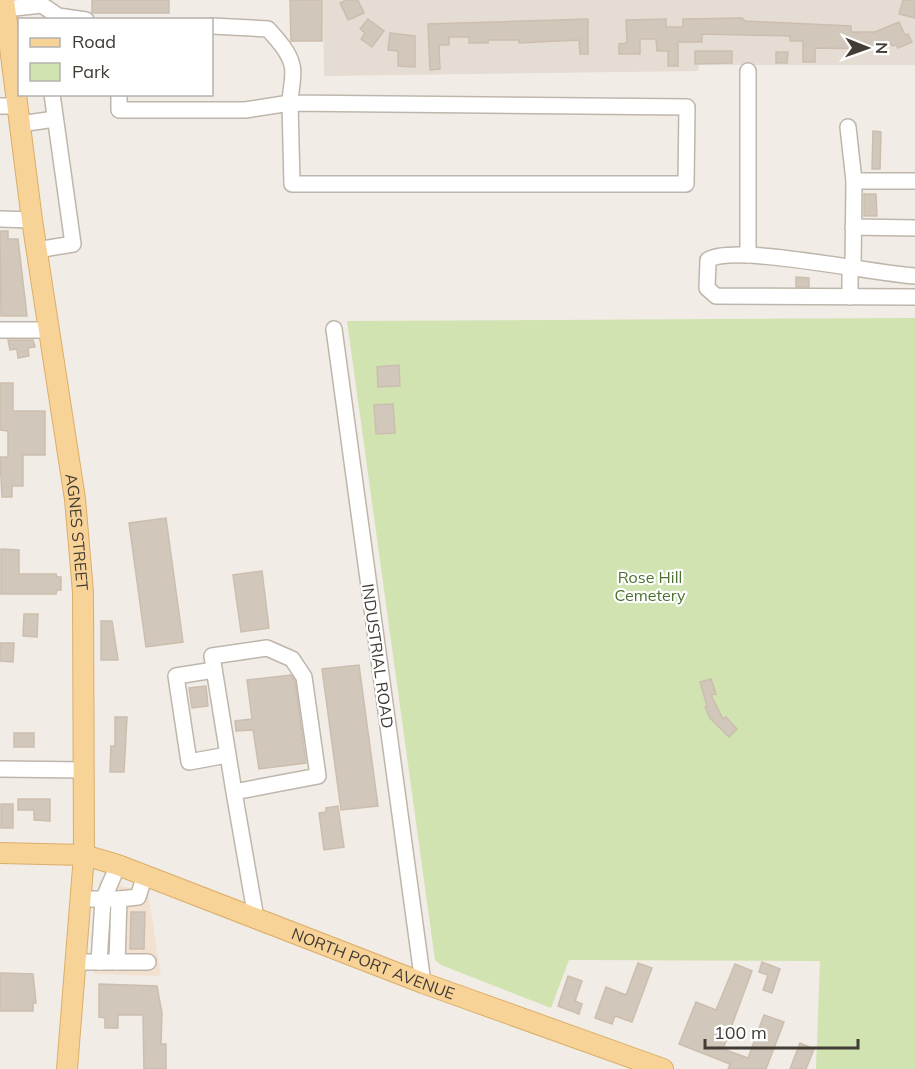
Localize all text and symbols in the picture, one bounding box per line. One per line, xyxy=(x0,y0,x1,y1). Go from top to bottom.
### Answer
legend xyxy=(18,18,213,96)
north arrow xyxy=(837,18,897,78)
text: Road xyxy=(72,30,116,53)
text: N xyxy=(872,42,892,54)
text: Park xyxy=(72,60,111,83)
street label: AGNES STREET xyxy=(61,472,93,591)
park label: Rose Hill Cemetery xyxy=(615,567,686,605)
street label: INDUSTRIAL ROAD xyxy=(358,582,398,730)
street label: NORTH PORT AVENUE xyxy=(289,923,457,1004)
scale bar xyxy=(705,1012,858,1050)
text: 100 m xyxy=(714,1021,767,1044)

